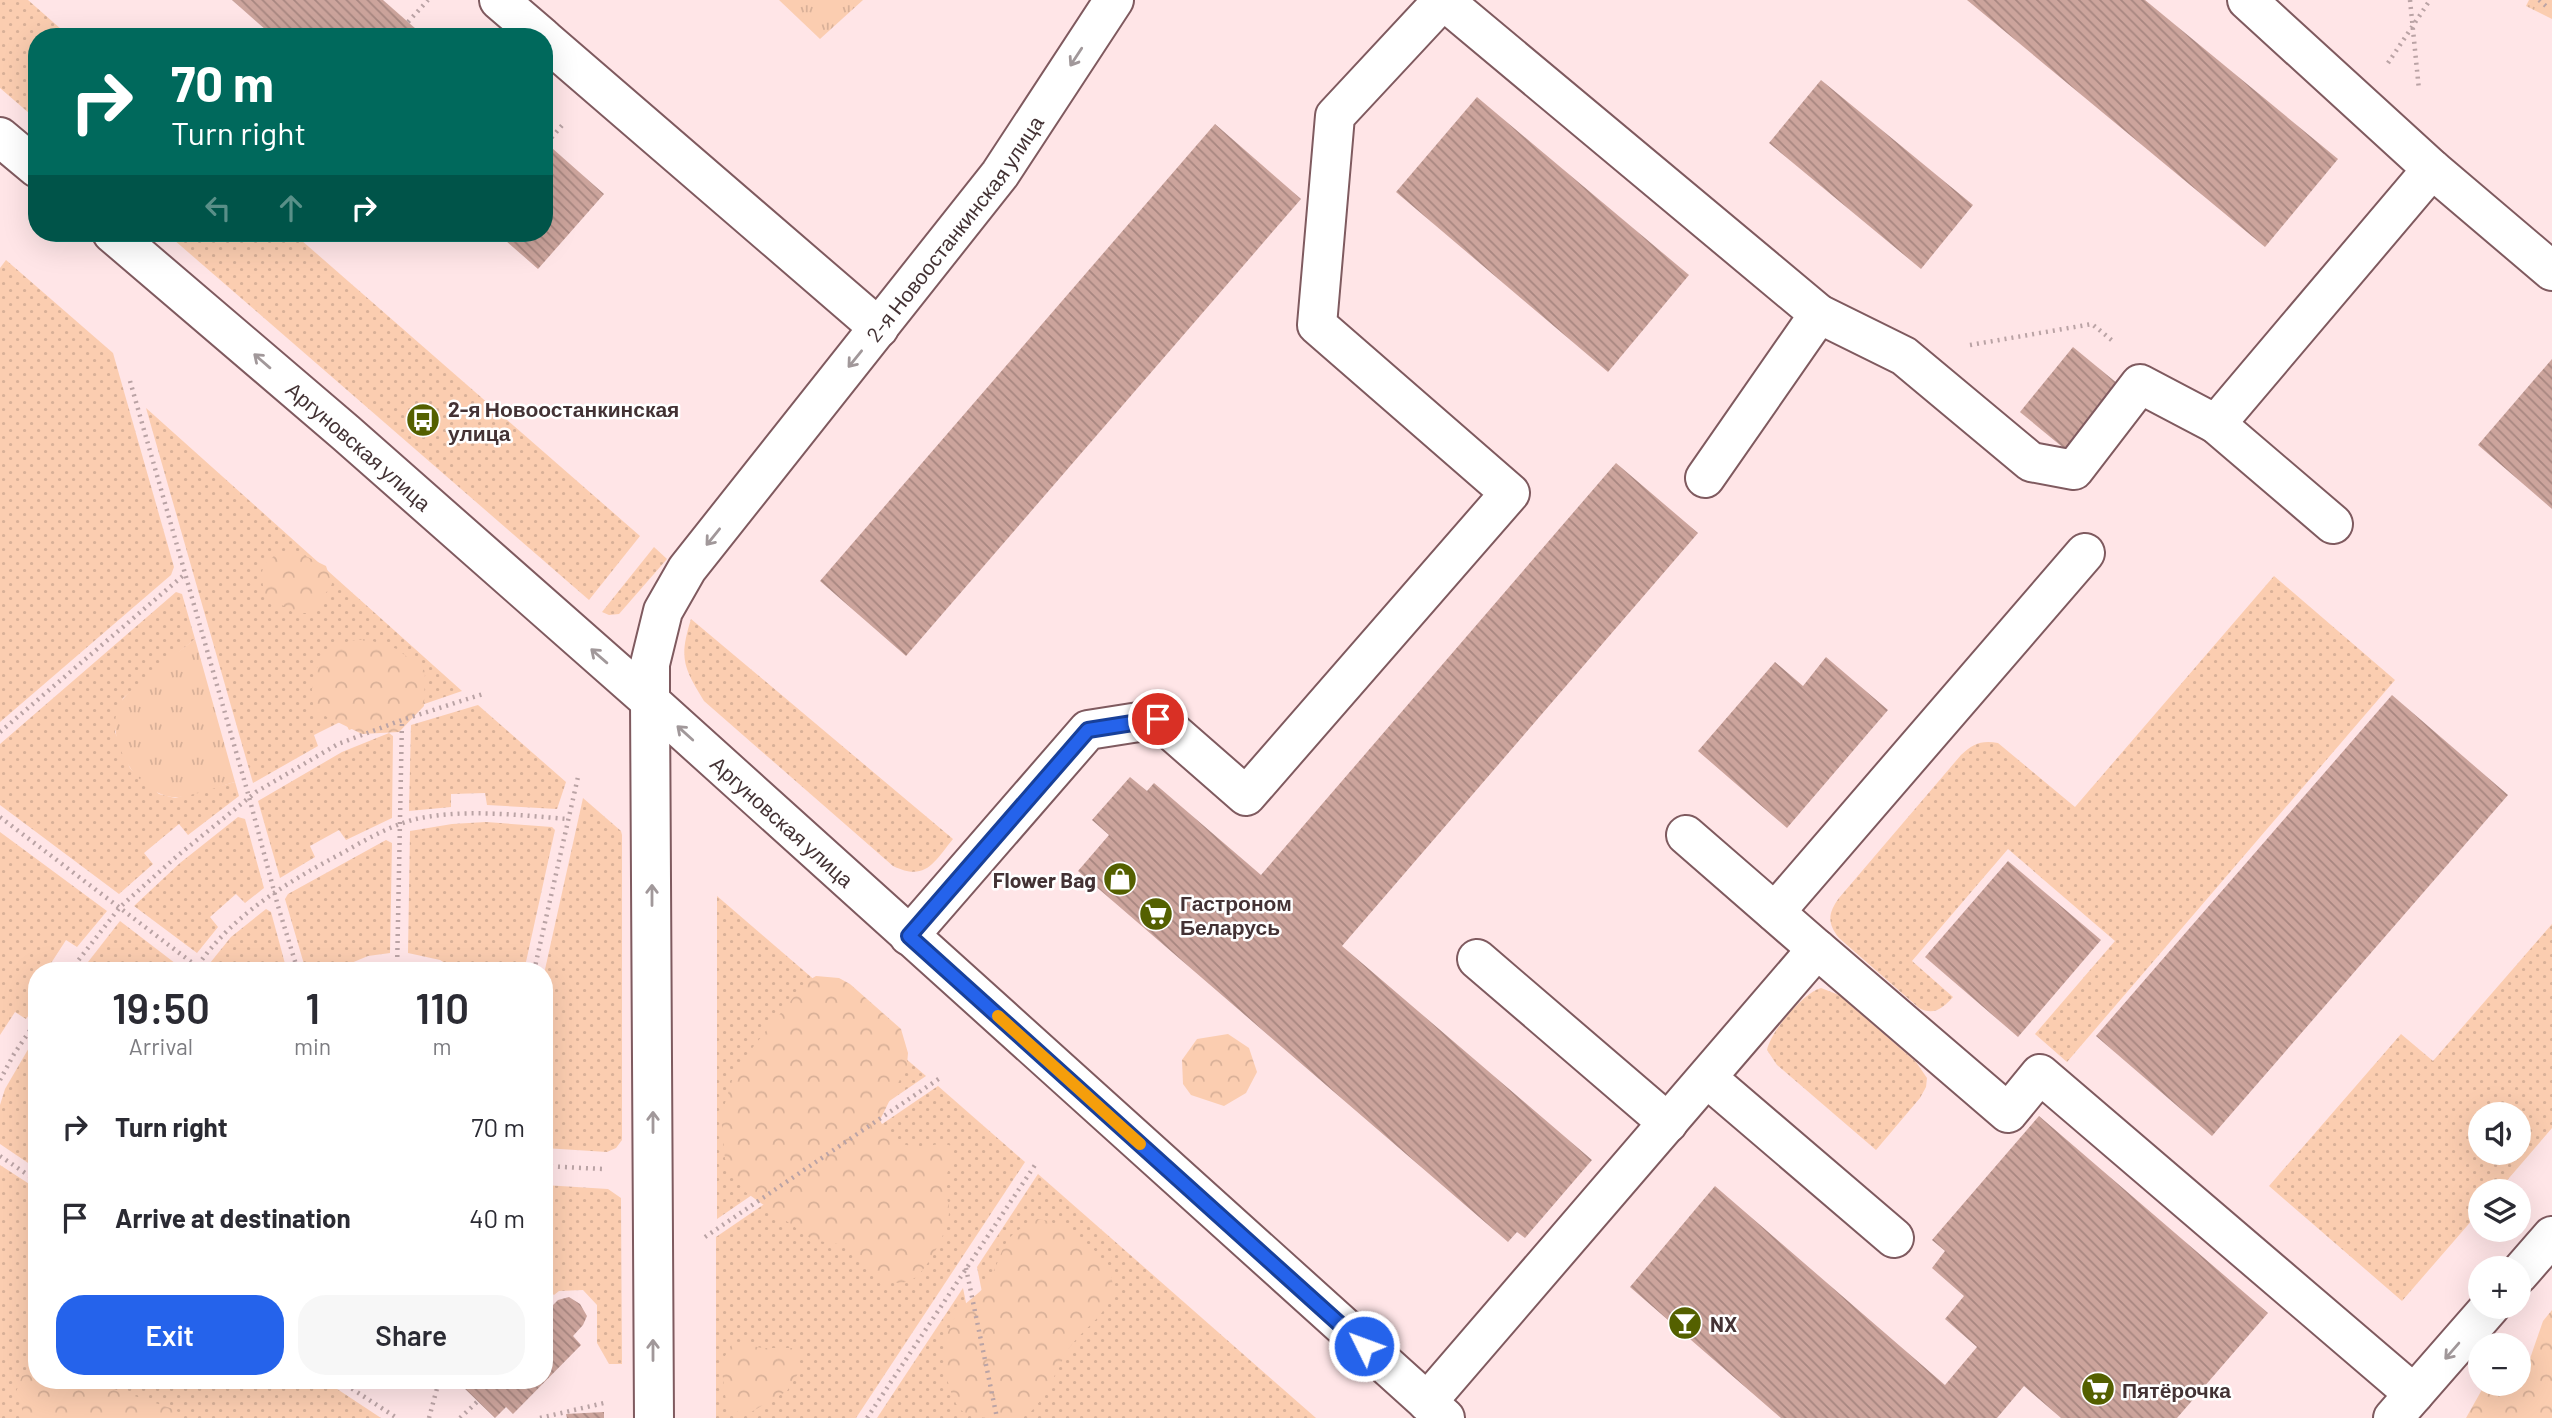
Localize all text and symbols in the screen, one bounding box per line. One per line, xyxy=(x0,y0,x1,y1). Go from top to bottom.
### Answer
one-way arrow xyxy=(1069,47,1083,67)
text: 70 m xyxy=(171,53,274,112)
icon: right xyxy=(56,56,147,147)
street label: 2-я Новоостанкинская улица xyxy=(860,110,1048,346)
text: Turn right xyxy=(171,113,306,151)
icon: left xyxy=(199,189,237,227)
icon: ahead xyxy=(272,189,310,227)
icon: right xyxy=(345,189,383,227)
one-way arrow xyxy=(847,349,863,367)
one-way arrow xyxy=(253,353,271,369)
street label: Аргуновская улица xyxy=(282,376,437,515)
place label: 2-я Новоостанкинская улица xyxy=(448,396,679,445)
bus stop icon: 2-я Новоостанкинская улица xyxy=(404,401,442,439)
one-way arrow xyxy=(705,527,721,545)
one-way arrow xyxy=(590,648,608,664)
pin xyxy=(1128,689,1188,749)
icon: arrive xyxy=(1139,700,1177,738)
one-way arrow xyxy=(676,725,694,741)
street label: Аргуновская улица xyxy=(706,750,860,892)
shop icon: Flower Bag xyxy=(1101,860,1139,898)
place label: Flower Bag xyxy=(993,867,1096,892)
one-way arrow xyxy=(645,884,659,907)
place label: Гастроном Беларусь xyxy=(1180,890,1292,939)
supermarket icon: Гастроном Беларусь xyxy=(1137,895,1175,933)
text: 19:50 xyxy=(112,982,210,1032)
text: 1 xyxy=(305,982,320,1032)
text: 110 xyxy=(415,982,469,1032)
text: Arrival xyxy=(129,1032,193,1060)
text: min xyxy=(294,1032,331,1060)
text: m xyxy=(433,1032,452,1060)
map controls xyxy=(2468,1102,2531,1396)
button: sound xyxy=(2468,1102,2531,1165)
icon: right xyxy=(56,1108,94,1146)
text: Turn right xyxy=(115,1111,228,1142)
text: 70 m xyxy=(471,1111,525,1142)
one-way arrow xyxy=(646,1111,660,1134)
button: layers xyxy=(2468,1179,2531,1242)
icon: arrive xyxy=(56,1199,94,1237)
text: Arrive at destination xyxy=(115,1202,351,1233)
text: 40 m xyxy=(469,1202,525,1233)
button: + xyxy=(2468,1256,2531,1319)
button: Exit xyxy=(56,1295,284,1375)
button: Share xyxy=(298,1295,525,1375)
bar icon: NX xyxy=(1666,1304,1704,1342)
position arrow xyxy=(1327,1309,1401,1383)
place label: NX xyxy=(1710,1311,1737,1336)
button: − xyxy=(2468,1333,2531,1396)
one-way arrow xyxy=(646,1339,660,1362)
one-way arrow xyxy=(2444,1342,2460,1360)
supermarket icon: Пятёрочка xyxy=(2079,1370,2117,1408)
place label: Пятёрочка xyxy=(2122,1377,2231,1402)

